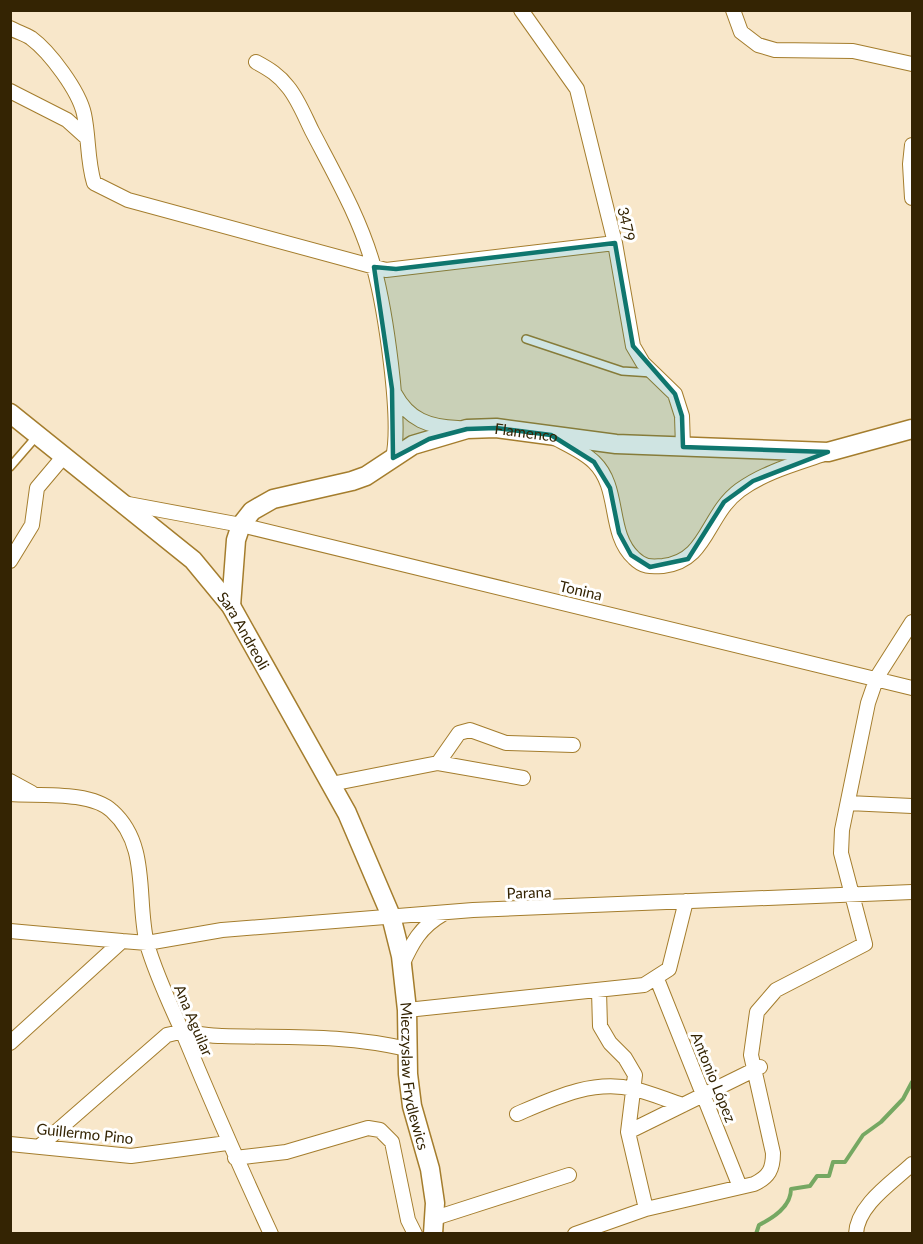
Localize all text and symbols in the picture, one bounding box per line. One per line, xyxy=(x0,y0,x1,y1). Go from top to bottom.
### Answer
street label: 3479 xyxy=(614,205,640,243)
street label: Flamenco xyxy=(494,419,559,445)
street label: Tonina xyxy=(558,576,604,604)
street label: Sara Andreoli xyxy=(214,588,274,673)
street label: Parana xyxy=(506,882,552,902)
street label: Ana Aguilar xyxy=(171,982,217,1059)
street label: Mieczyslaw Frydlewics xyxy=(397,1001,433,1152)
street label: Antonio López xyxy=(688,1029,740,1125)
street label: Guillermo Pino xyxy=(36,1119,134,1147)

